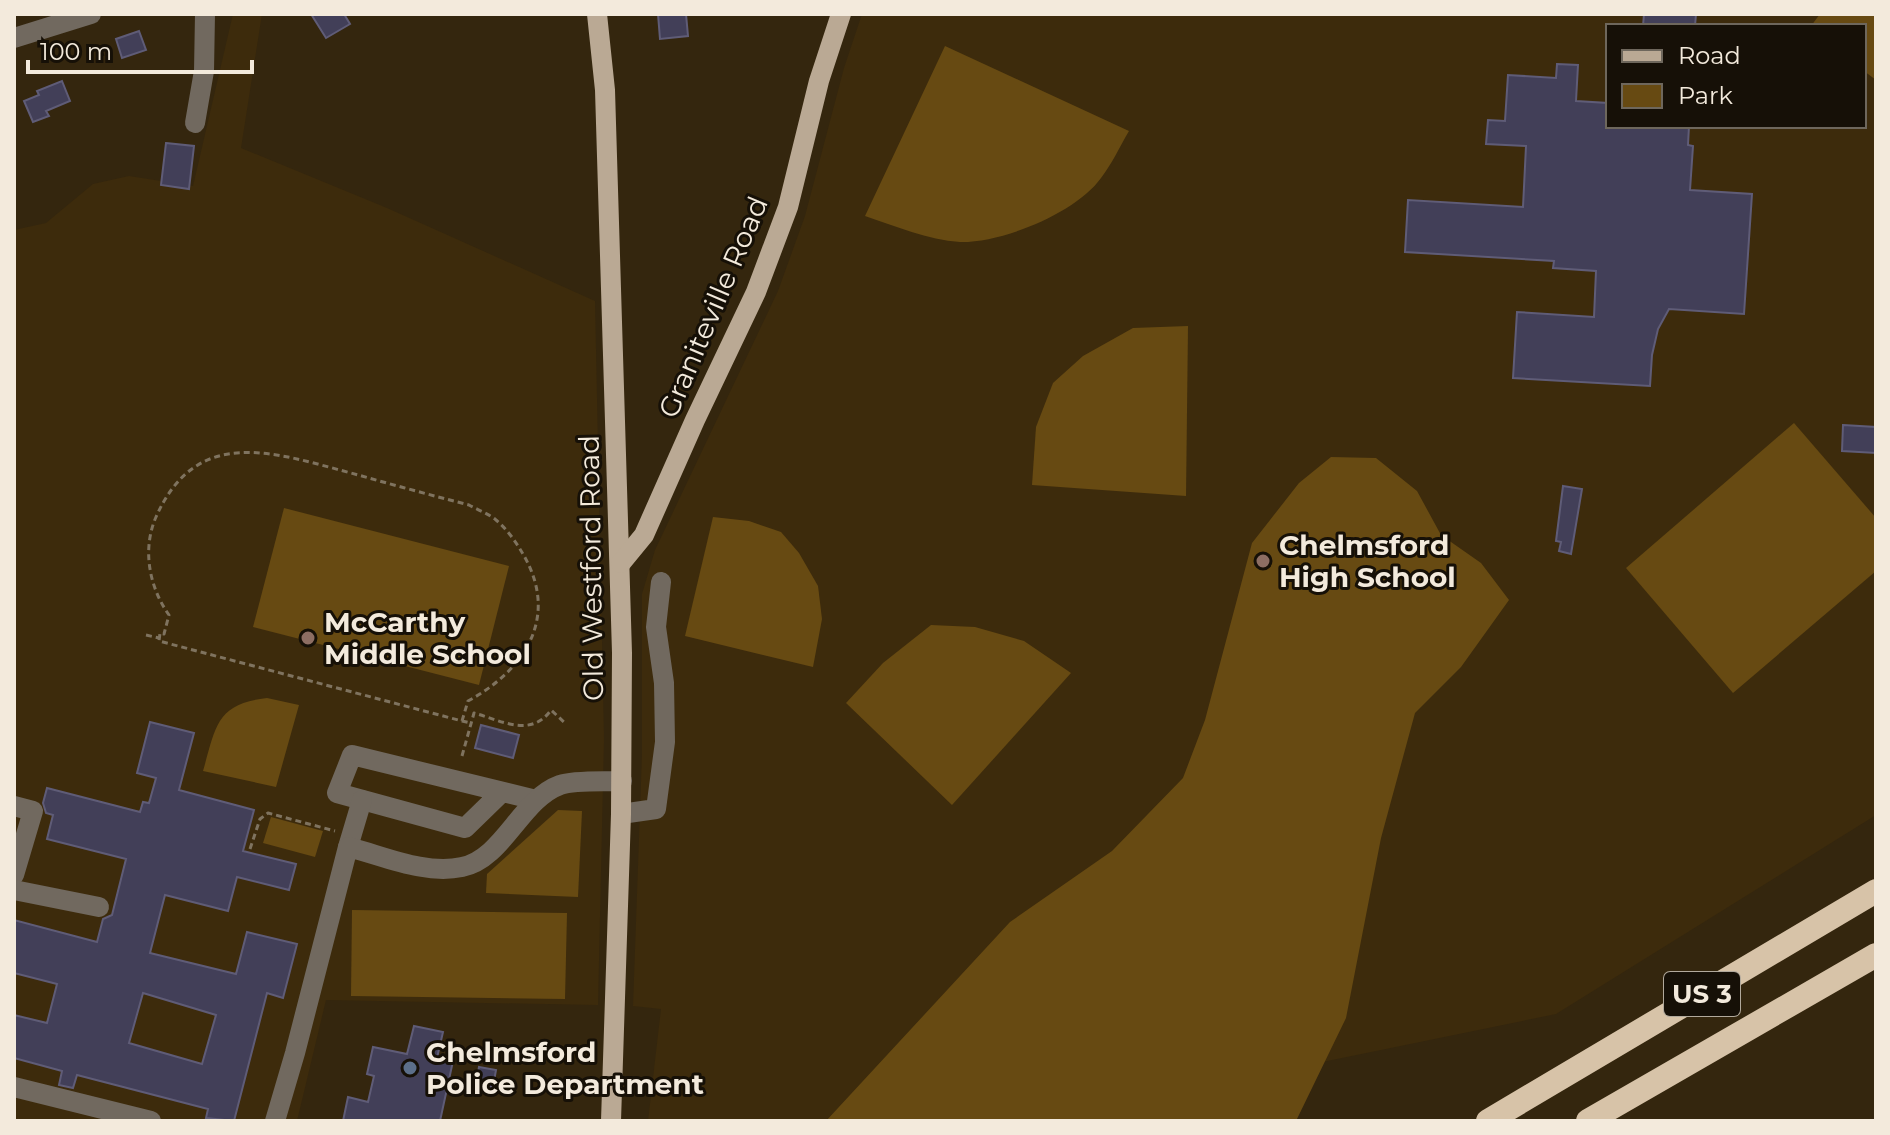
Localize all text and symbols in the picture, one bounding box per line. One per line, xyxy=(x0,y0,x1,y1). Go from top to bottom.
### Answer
scale bar xyxy=(28,24,252,74)
legend xyxy=(1606,24,1866,128)
text: 100 m xyxy=(40,37,112,66)
text: Road xyxy=(1678,41,1741,70)
text: Park xyxy=(1678,81,1733,110)
street label: Graniteville Road xyxy=(651,191,775,423)
street label: Old Westford Road xyxy=(572,435,610,701)
place label: Chelmsford High School xyxy=(1279,528,1456,594)
marker: Chelmsford High School xyxy=(1254,552,1272,570)
place label: McCarthy Middle School xyxy=(324,605,531,671)
marker: McCarthy Middle School xyxy=(299,629,317,647)
road number: US 3 xyxy=(1664,972,1740,1016)
place label: Chelmsford Police Department xyxy=(426,1035,704,1101)
marker: Chelmsford Police Department xyxy=(401,1059,419,1077)

